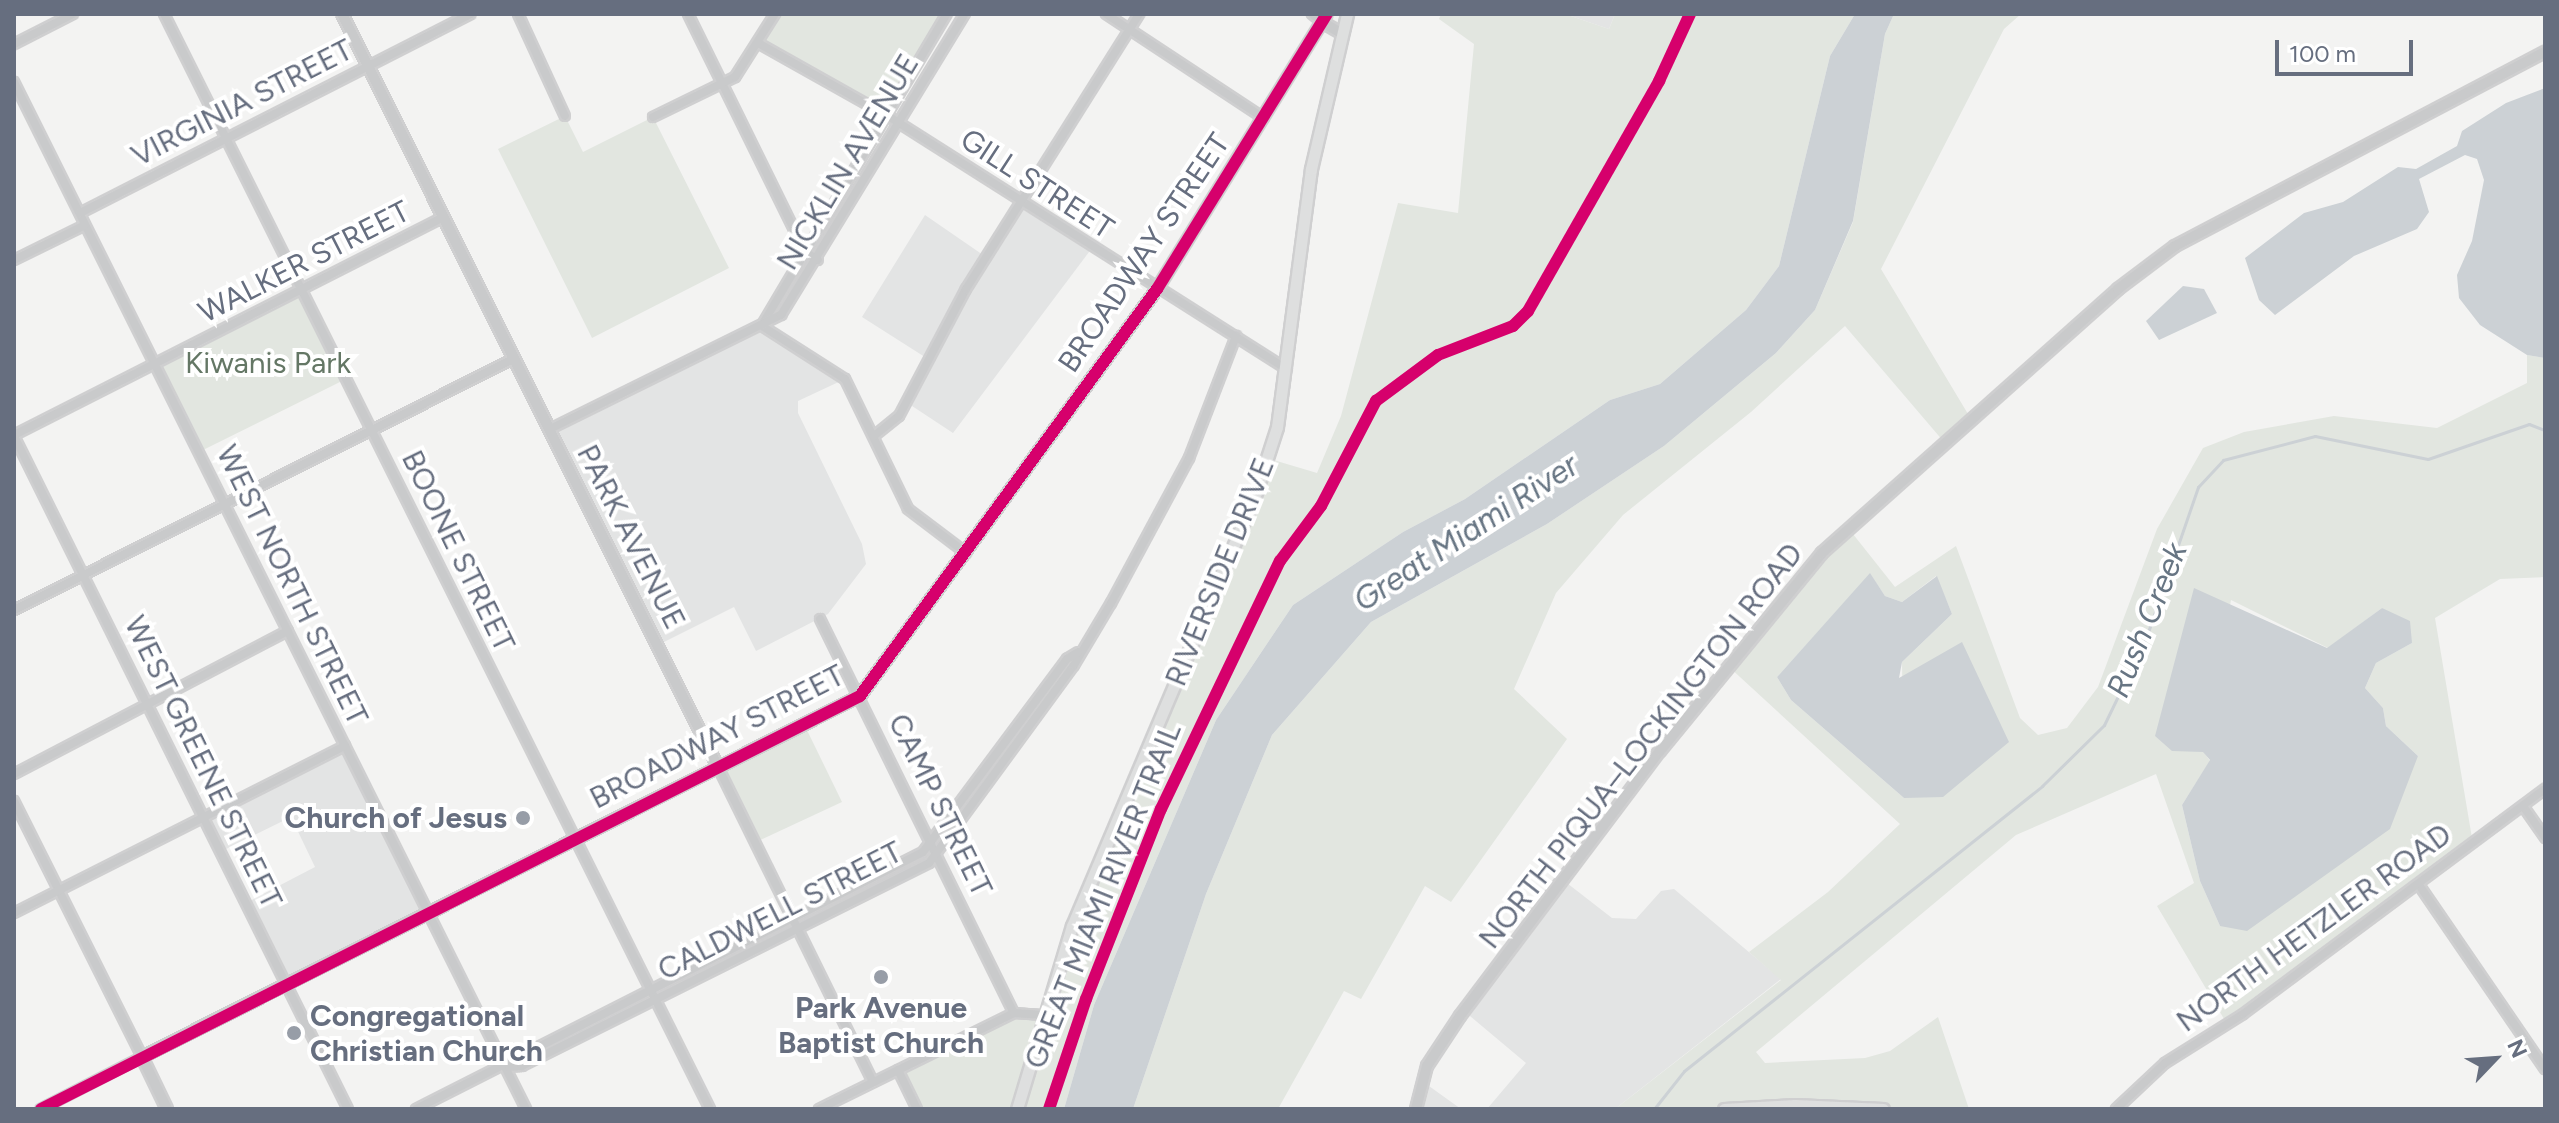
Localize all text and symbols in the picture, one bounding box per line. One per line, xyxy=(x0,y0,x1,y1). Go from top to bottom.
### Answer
scale bar xyxy=(2279,24,2417,74)
street label: VIRGINIA STREET xyxy=(126,32,358,174)
text: 100 m xyxy=(2289,39,2356,68)
street label: NICKLIN AVENUE xyxy=(769,48,927,276)
street label: GILL STREET xyxy=(954,121,1120,247)
street label: BROADWAY STREET xyxy=(1051,127,1237,379)
street label: WALKER STREET xyxy=(193,193,415,331)
park label: Kiwanis Park xyxy=(185,345,351,381)
street label: WEST NORTH STREET xyxy=(209,439,375,731)
street label: PARK AVENUE xyxy=(569,439,693,635)
street label: BOONE STREET xyxy=(394,445,522,657)
water label: Great Miami River xyxy=(1347,446,1585,620)
street label: RIVERSIDE DRIVE xyxy=(1158,453,1282,691)
street label: NORTH PIQUA–LOCKINGTON ROAD xyxy=(1472,536,1810,956)
water label: Rush Creek xyxy=(2099,537,2195,703)
street label: WEST GREENE STREET xyxy=(117,610,289,914)
street label: BROADWAY STREET xyxy=(584,657,850,817)
street label: CAMP STREET xyxy=(880,708,1000,902)
street label: GREAT MIAMI RIVER TRAIL xyxy=(1017,718,1189,1074)
place label: Church of Jesus xyxy=(285,800,507,836)
marker: Church of Jesus xyxy=(514,809,532,827)
street label: NORTH HETZLER ROAD xyxy=(2170,816,2458,1040)
street label: CALDWELL STREET xyxy=(652,834,908,988)
marker: Park Avenue Baptist Church xyxy=(872,968,890,986)
place label: Park Avenue Baptist Church xyxy=(778,990,984,1060)
place label: Congregational Christian Church xyxy=(310,998,543,1068)
north arrow xyxy=(2455,1019,2535,1099)
marker: Congregational Christian Church xyxy=(285,1024,303,1042)
text: N xyxy=(2501,1035,2533,1062)

